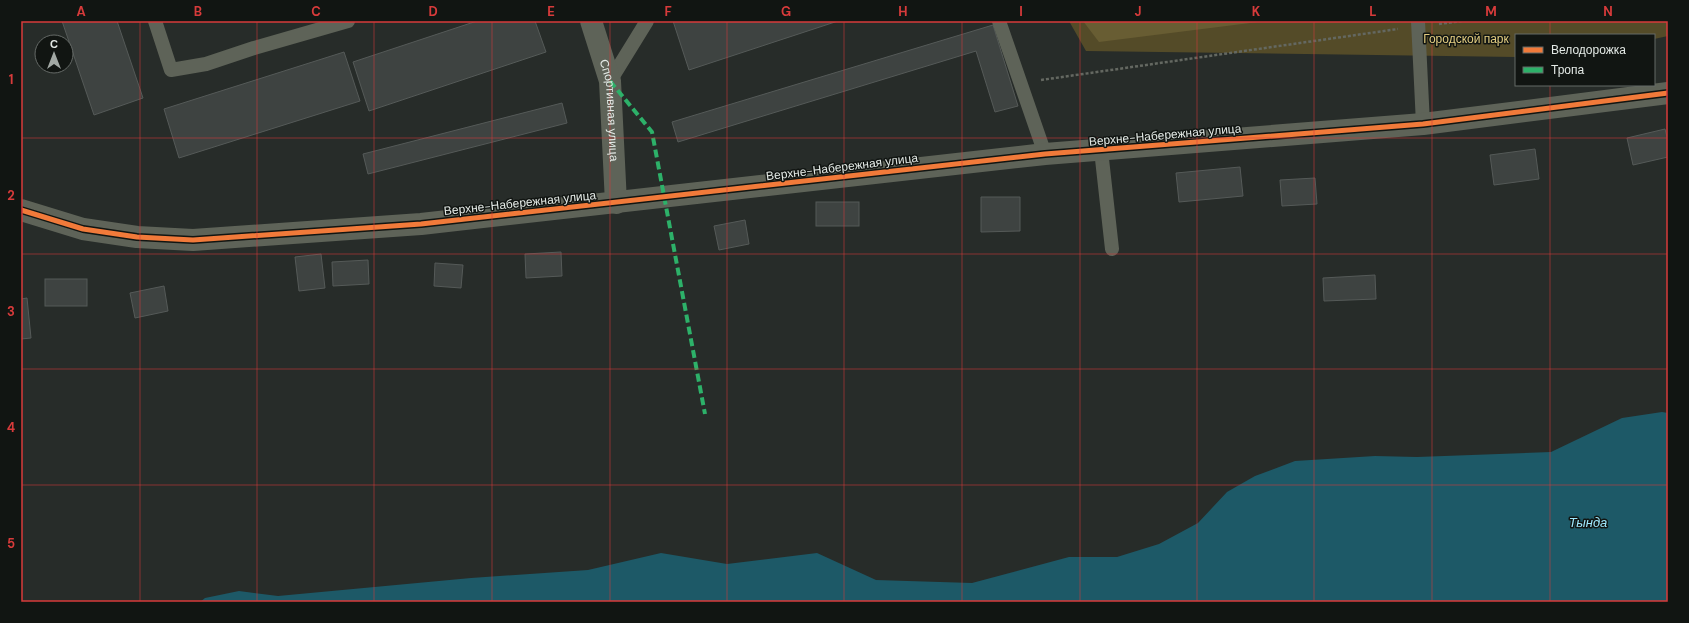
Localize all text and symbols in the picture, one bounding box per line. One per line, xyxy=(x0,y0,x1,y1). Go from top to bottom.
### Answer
text: A xyxy=(76,3,86,20)
text: B xyxy=(194,3,202,20)
text: C xyxy=(311,3,321,20)
text: D xyxy=(428,3,438,20)
text: E xyxy=(547,3,555,20)
text: F xyxy=(664,3,672,20)
text: G xyxy=(781,3,791,20)
text: H xyxy=(898,3,908,20)
text: I xyxy=(1019,3,1023,20)
text: J xyxy=(1134,3,1142,20)
text: K xyxy=(1252,3,1261,20)
text: L xyxy=(1369,3,1377,20)
text: M xyxy=(1485,3,1497,20)
text: N xyxy=(1603,3,1613,20)
park label: Городской парк xyxy=(1423,31,1509,47)
north arrow xyxy=(34,34,74,74)
legend xyxy=(1515,34,1655,86)
text: С xyxy=(50,37,58,51)
text: Велодорожка xyxy=(1551,42,1626,58)
street label: Спортивная улица xyxy=(596,57,622,162)
text: Тропа xyxy=(1551,62,1585,78)
text: 1 xyxy=(9,71,13,88)
street label: Верхне-Набережная улица xyxy=(1088,120,1242,150)
street label: Верхне-Набережная улица xyxy=(765,150,919,184)
text: 2 xyxy=(7,187,15,204)
street label: Верхне-Набережная улица xyxy=(443,187,597,219)
text: 3 xyxy=(7,303,15,320)
text: 4 xyxy=(7,419,15,436)
water label: Тында xyxy=(1569,514,1607,531)
text: 5 xyxy=(7,535,15,552)

